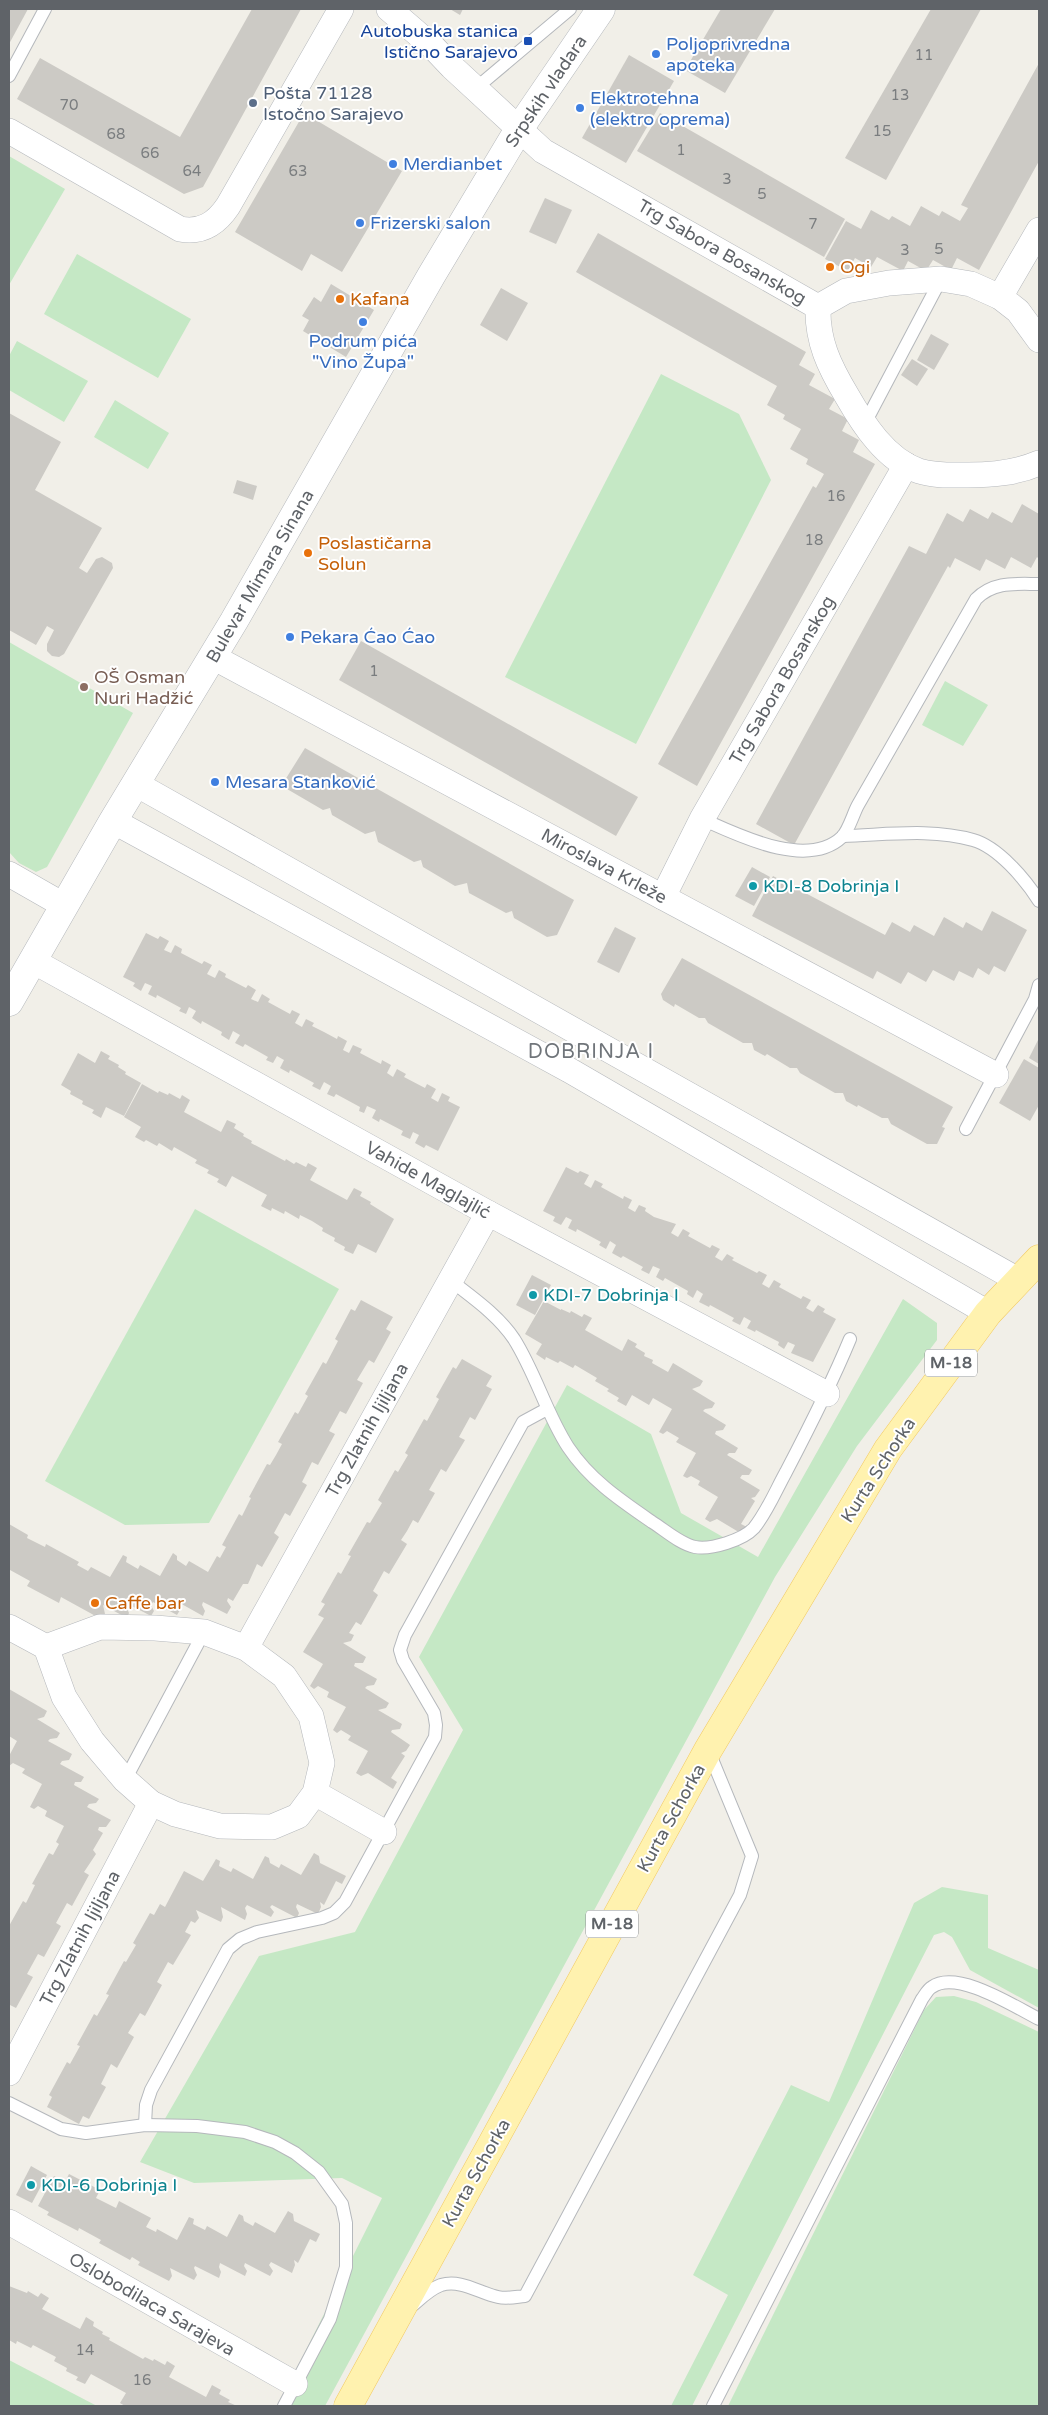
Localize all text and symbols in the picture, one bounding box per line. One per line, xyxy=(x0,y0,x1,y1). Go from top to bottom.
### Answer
place label: Autobuska stanica Istično Sarajevo xyxy=(360,20,518,63)
street label: Srpskih vladara xyxy=(500,31,592,151)
place label: Poljoprivredna apoteka xyxy=(666,33,790,76)
marker: Autobuska stanica Istično Sarajevo xyxy=(522,35,534,47)
house number: 11 xyxy=(915,46,933,64)
marker: Poljoprivredna apoteka xyxy=(650,48,662,60)
place label: Pošta 71128 Istočno Sarajevo xyxy=(263,82,404,125)
house number: 13 xyxy=(891,86,909,104)
place label: Elektrotehna (elektro oprema) xyxy=(590,87,730,130)
house number: 70 xyxy=(60,96,78,114)
marker: Pošta 71128 Istočno Sarajevo xyxy=(247,97,259,109)
marker: Elektrotehna (elektro oprema) xyxy=(574,102,586,114)
house number: 15 xyxy=(873,122,891,140)
house number: 68 xyxy=(107,125,125,143)
house number: 1 xyxy=(676,141,686,159)
house number: 66 xyxy=(141,144,159,162)
place label: Merdianbet xyxy=(403,153,502,175)
marker: Merdianbet xyxy=(387,158,399,170)
house number: 64 xyxy=(183,162,201,180)
house number: 63 xyxy=(289,162,307,180)
house number: 3 xyxy=(722,170,732,188)
house number: 5 xyxy=(757,185,767,203)
street label: Trg Sabora Bosanskog xyxy=(634,195,810,309)
place label: Frizerski salon xyxy=(370,212,491,234)
house number: 7 xyxy=(808,215,818,233)
marker: Frizerski salon xyxy=(354,217,366,229)
house number: 5 xyxy=(934,240,944,258)
house number: 3 xyxy=(900,241,910,259)
place label: Ogi xyxy=(840,256,870,278)
marker: Ogi xyxy=(824,261,836,273)
place label: Kafana xyxy=(350,288,410,310)
marker: Kafana xyxy=(334,293,346,305)
marker: Podrum pića "Vino Župa" xyxy=(357,316,369,328)
place label: Podrum pića "Vino Župa" xyxy=(309,330,417,373)
street label: Bulevar Mimara Sinana xyxy=(201,485,319,667)
house number: 16 xyxy=(827,487,845,505)
house number: 18 xyxy=(805,531,823,549)
place label: Poslastičarna Solun xyxy=(318,532,432,575)
marker: Poslastičarna Solun xyxy=(302,547,314,559)
street label: Trg Sabora Bosanskog xyxy=(725,592,839,768)
place label: Pekara Ćao Ćao xyxy=(300,626,435,648)
marker: Pekara Ćao Ćao xyxy=(284,631,296,643)
house number: 1 xyxy=(369,662,379,680)
place label: OŠ Osman Nuri Hadžić xyxy=(94,666,193,709)
marker: OŠ Osman Nuri Hadžić xyxy=(78,681,90,693)
place label: Mesara Stanković xyxy=(225,771,376,793)
marker: Mesara Stanković xyxy=(209,776,221,788)
street label: Miroslava Krleže xyxy=(537,824,671,908)
place label: KDI-8 Dobrinja I xyxy=(763,875,899,897)
marker: KDI-8 Dobrinja I xyxy=(747,880,759,892)
district label: DOBRINJA I xyxy=(528,1040,654,1064)
street label: Vahide Maglajlić xyxy=(361,1136,495,1224)
place label: KDI-7 Dobrinja I xyxy=(543,1284,679,1306)
marker: KDI-7 Dobrinja I xyxy=(527,1289,539,1301)
road number: M-18 xyxy=(925,1350,977,1376)
street label: Trg Zlatnih ljiljana xyxy=(321,1359,413,1501)
street label: Kurta Schorka xyxy=(836,1413,920,1527)
place label: Caffe bar xyxy=(105,1592,184,1614)
marker: Caffe bar xyxy=(89,1597,101,1609)
street label: Kurta Schorka xyxy=(632,1760,710,1876)
street label: Trg Zlatnih ljiljana xyxy=(35,1867,125,2009)
road number: M-18 xyxy=(586,1910,638,1938)
street label: Kurta Schorka xyxy=(437,2115,515,2231)
place label: KDI-6 Dobrinja I xyxy=(41,2174,177,2196)
marker: KDI-6 Dobrinja I xyxy=(25,2179,37,2191)
street label: Oslobodilaca Sarajeva xyxy=(65,2247,239,2361)
house number: 14 xyxy=(76,2341,94,2359)
house number: 16 xyxy=(133,2371,151,2389)

